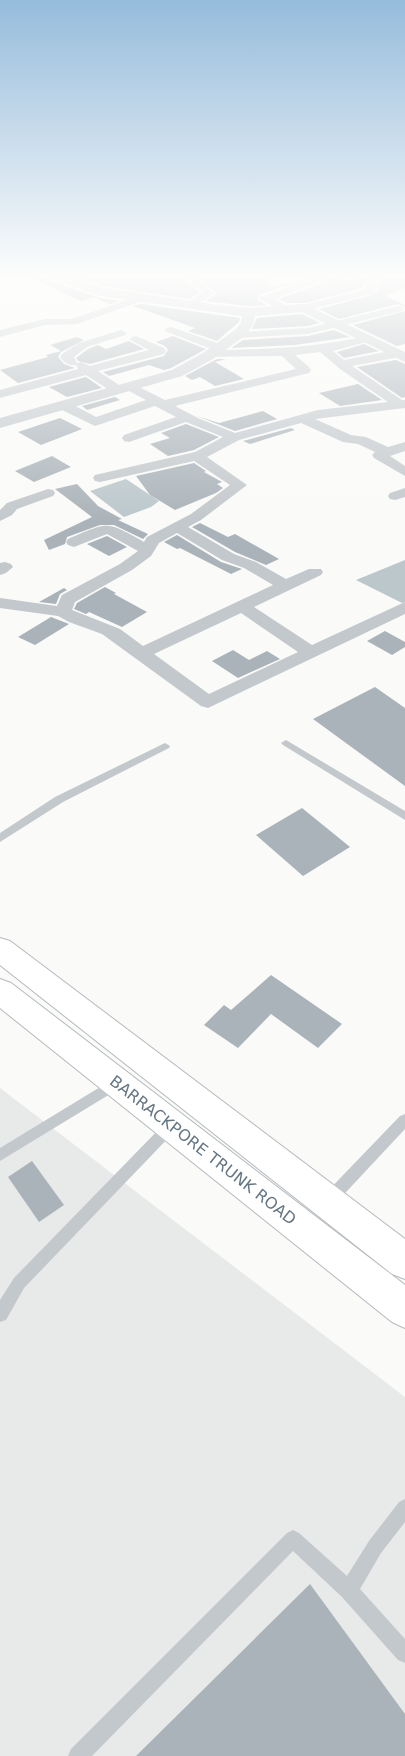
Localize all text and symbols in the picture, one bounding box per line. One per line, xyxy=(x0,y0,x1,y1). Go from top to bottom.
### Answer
street label: BARRACKPORE TRUNK ROAD xyxy=(106,1071,300,1229)

